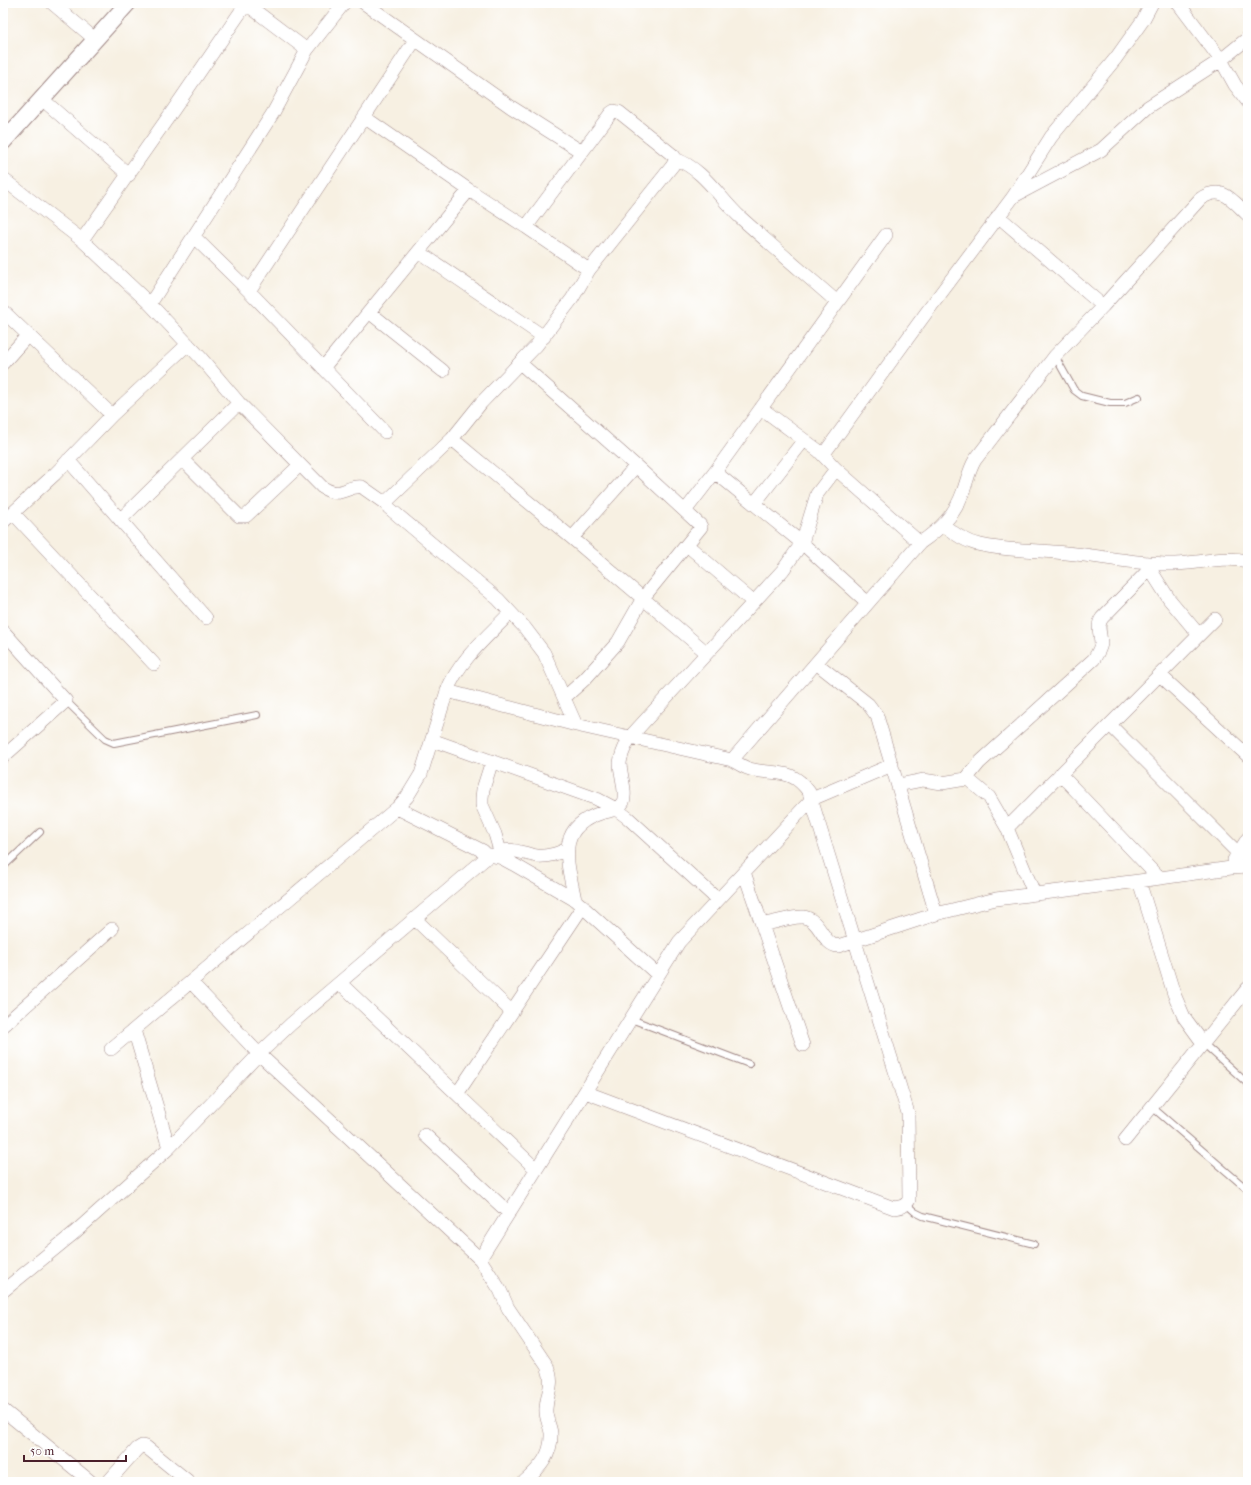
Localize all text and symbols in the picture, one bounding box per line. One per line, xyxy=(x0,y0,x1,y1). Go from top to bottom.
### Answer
scale bar xyxy=(24,1437,126,1463)
text: 50 m xyxy=(30,1444,54,1458)

